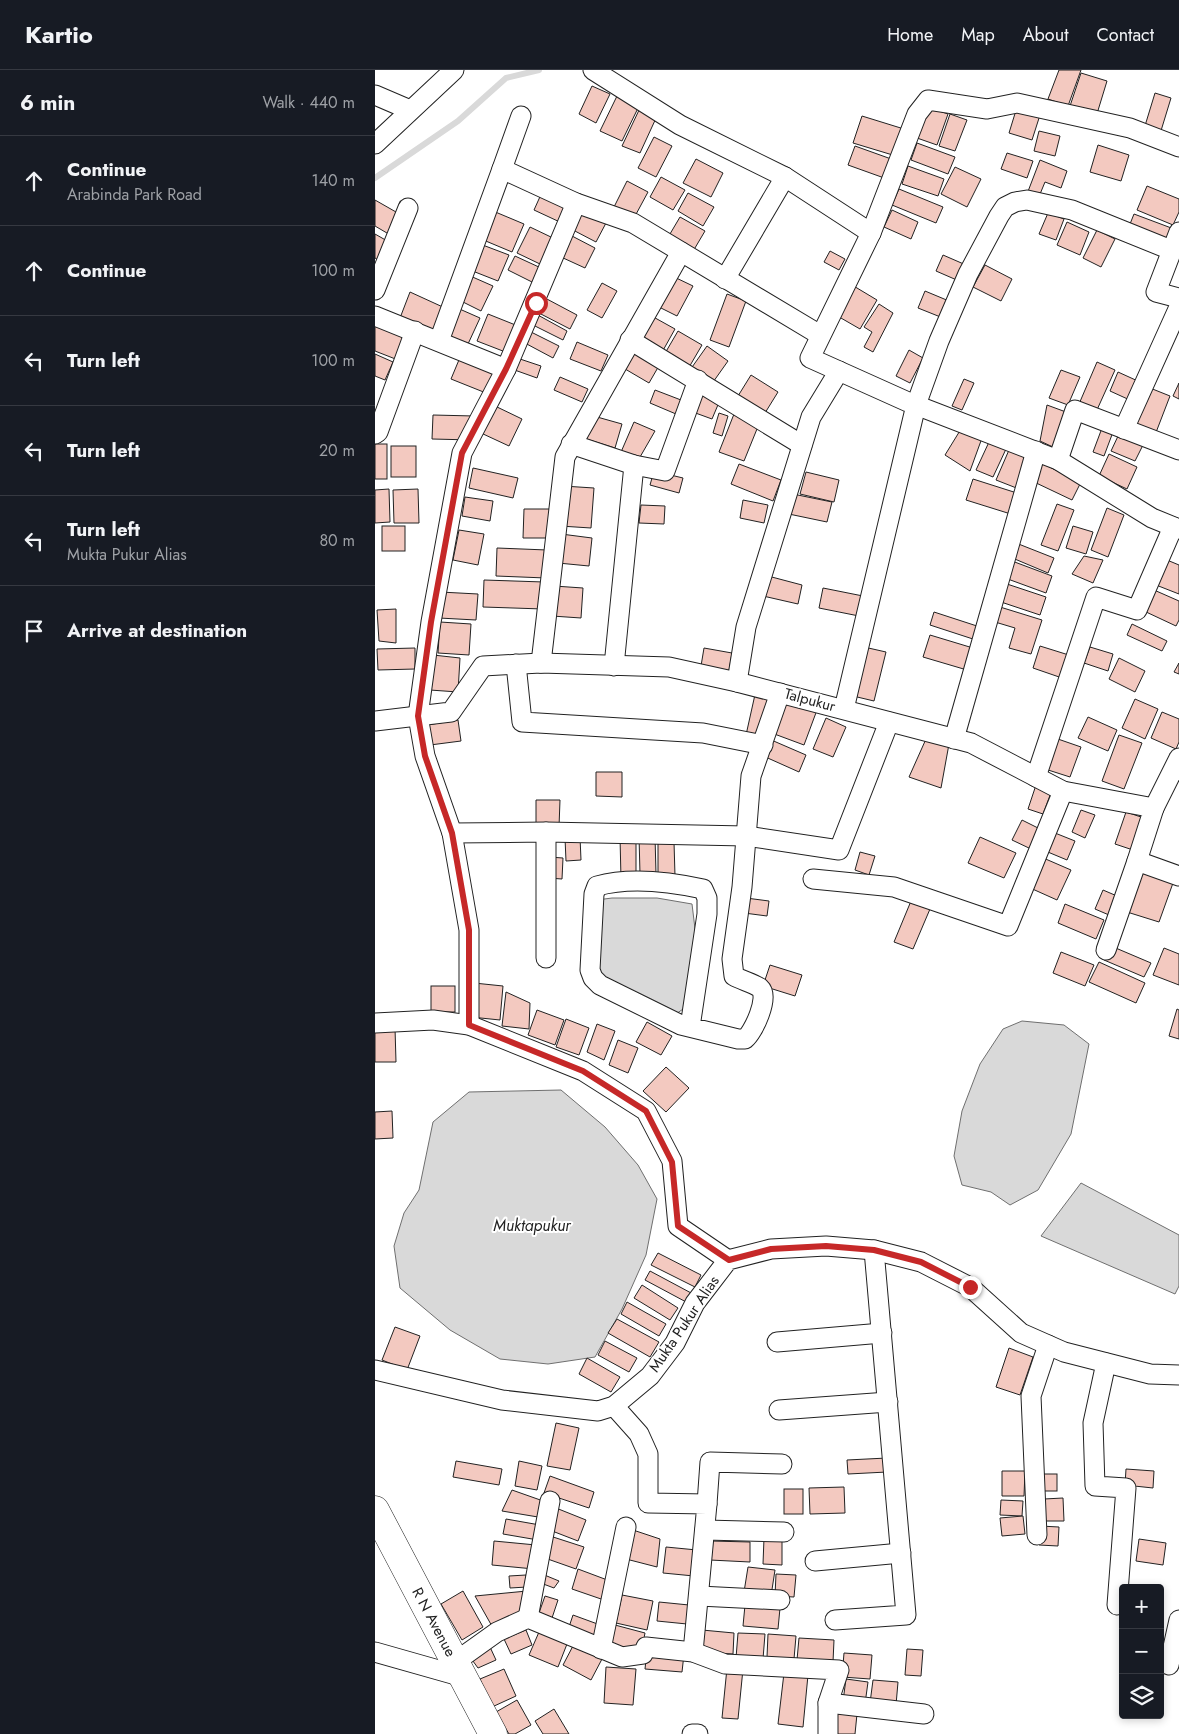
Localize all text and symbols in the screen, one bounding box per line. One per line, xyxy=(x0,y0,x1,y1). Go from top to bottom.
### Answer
text: Kartio xyxy=(25,17,93,52)
text: Home xyxy=(887,22,933,48)
text: Map xyxy=(961,22,995,48)
text: About xyxy=(1023,22,1068,48)
text: Contact xyxy=(1096,22,1154,48)
text: 6 min xyxy=(20,88,75,118)
text: Walk · 440 m xyxy=(262,91,355,114)
text: Continue xyxy=(67,156,146,183)
icon: ahead xyxy=(20,167,48,195)
text: 140 m xyxy=(312,169,355,192)
text: Arabinda Park Road xyxy=(67,183,202,206)
icon: ahead xyxy=(20,257,48,285)
text: Continue xyxy=(67,257,146,284)
text: 100 m xyxy=(311,259,355,282)
route start xyxy=(525,292,548,315)
icon: left xyxy=(20,347,48,375)
text: Turn left xyxy=(67,347,140,374)
text: 100 m xyxy=(311,349,355,372)
icon: left xyxy=(20,437,48,465)
text: Turn left xyxy=(67,437,140,464)
text: 20 m xyxy=(319,439,355,462)
text: Turn left xyxy=(67,516,140,543)
icon: left xyxy=(20,527,48,555)
text: 80 m xyxy=(319,529,355,552)
text: Mukta Pukur Alias xyxy=(67,543,187,566)
icon: arrive xyxy=(20,617,48,645)
text: Arrive at destination xyxy=(67,617,247,644)
street label: Talpukur xyxy=(782,683,839,718)
water label: Muktapukur xyxy=(493,1214,572,1237)
street label: Mukta Pukur Alias xyxy=(644,1271,724,1377)
route end xyxy=(959,1276,982,1299)
street label: R N Avenue xyxy=(407,1583,462,1661)
map controls xyxy=(1119,1584,1164,1719)
button: + xyxy=(1119,1584,1164,1629)
button: − xyxy=(1119,1629,1164,1674)
button: layers xyxy=(1119,1674,1164,1719)

